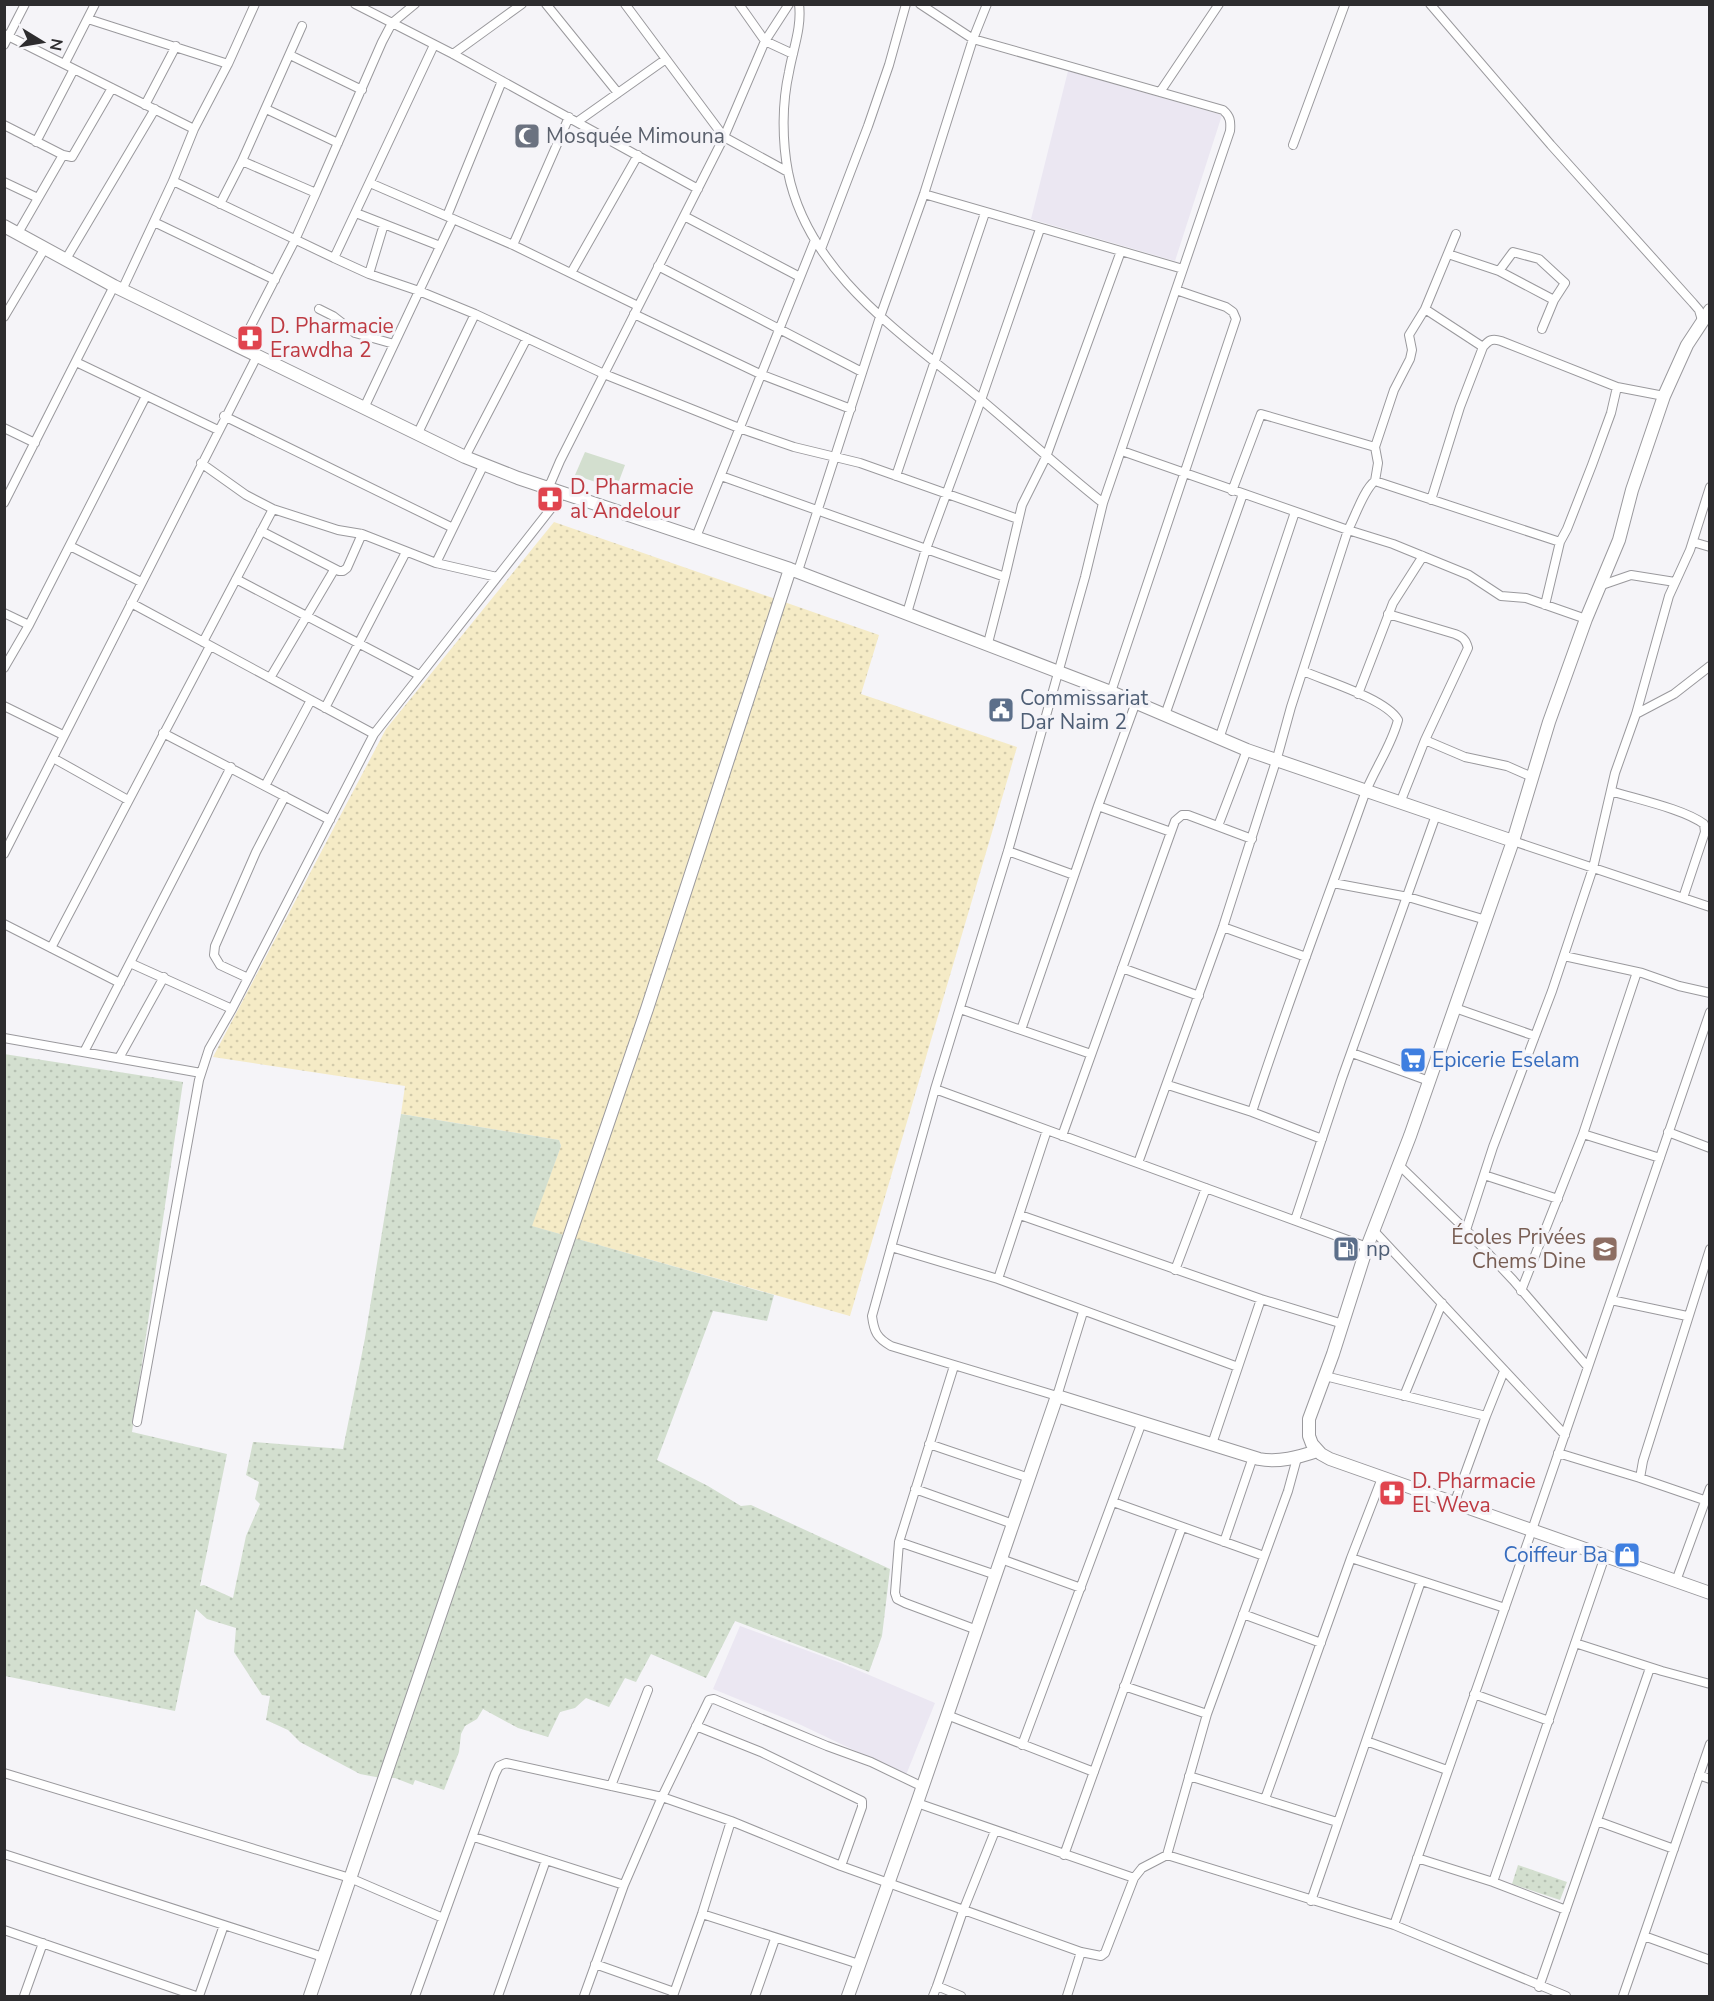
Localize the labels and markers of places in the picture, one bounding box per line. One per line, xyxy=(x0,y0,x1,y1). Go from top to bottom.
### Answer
mosque icon: Mosquée Mimouna xyxy=(512,121,542,151)
place label: Mosquée Mimouna xyxy=(546,122,725,150)
place label: D. Pharmacie Erawdha 2 xyxy=(270,312,394,364)
pharmacy icon: D. Pharmacie Erawdha 2 xyxy=(235,323,265,353)
place label: D. Pharmacie al Andelour xyxy=(570,473,694,525)
pharmacy icon: D. Pharmacie al Andelour xyxy=(535,484,565,514)
place label: Commissariat Dar Naim 2 xyxy=(1020,684,1149,736)
public building icon: Commissariat Dar Naim 2 xyxy=(986,695,1016,725)
supermarket icon: Epicerie Eselam xyxy=(1398,1045,1428,1075)
place label: Epicerie Eselam xyxy=(1432,1046,1580,1074)
place label: Écoles Privées Chems Dine xyxy=(1451,1223,1586,1275)
fuel station icon: np xyxy=(1331,1234,1361,1264)
school or university icon: Écoles Privées Chems Dine xyxy=(1590,1234,1620,1264)
place label: np xyxy=(1366,1235,1390,1263)
place label: D. Pharmacie El Weva xyxy=(1412,1467,1536,1519)
pharmacy icon: D. Pharmacie El Weva xyxy=(1377,1478,1407,1508)
shop icon: Coiffeur Ba xyxy=(1612,1540,1642,1570)
place label: Coiffeur Ba xyxy=(1504,1541,1608,1569)

